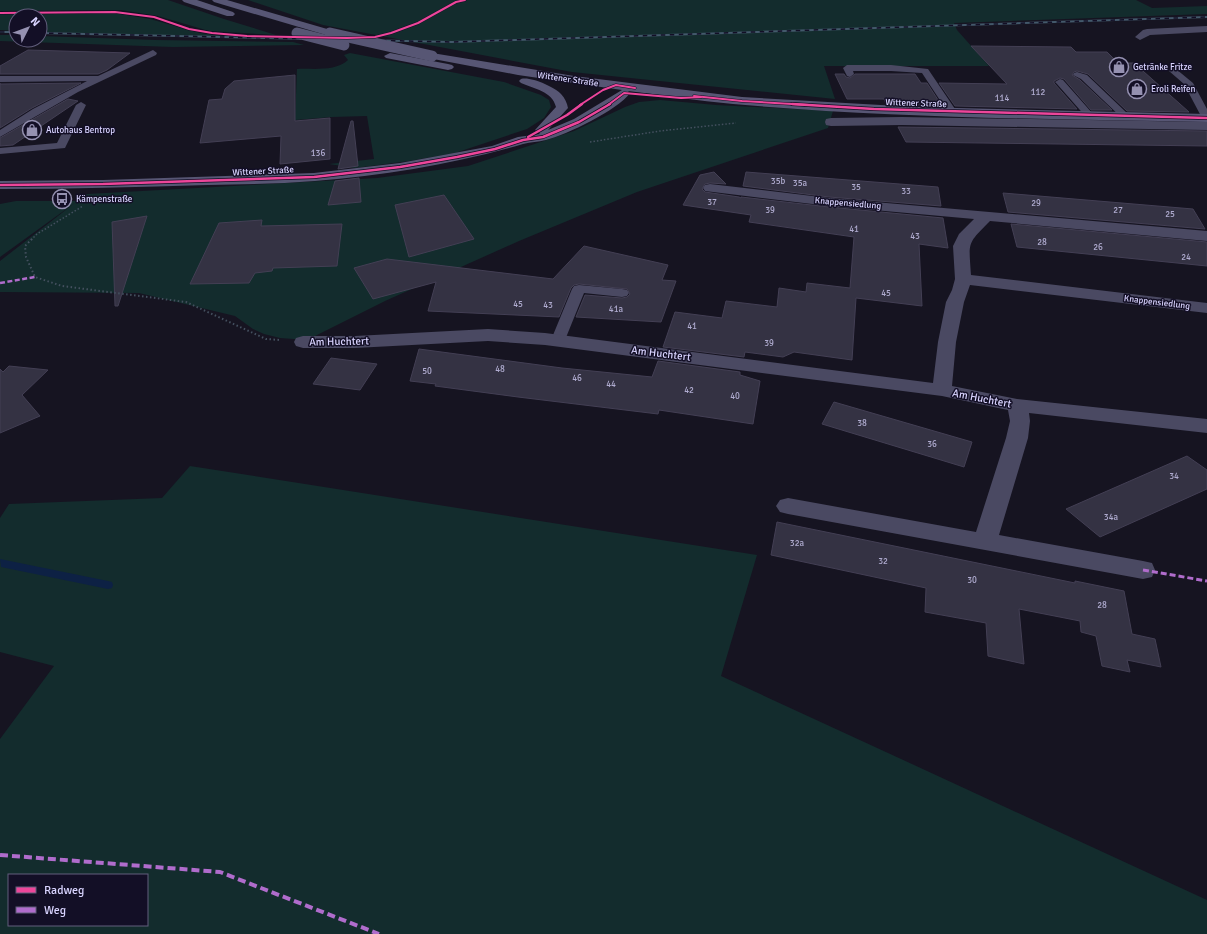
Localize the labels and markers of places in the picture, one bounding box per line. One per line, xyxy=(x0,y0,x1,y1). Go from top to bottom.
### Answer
shop icon: Getränke Fritze xyxy=(1108,56,1130,78)
place label: Getränke Fritze xyxy=(1133,62,1193,73)
shop icon: Eroli Reifen xyxy=(1126,78,1148,100)
place label: Eroli Reifen xyxy=(1151,84,1196,95)
shop icon: Autohaus Bentrop xyxy=(21,119,43,141)
place label: Autohaus Bentrop xyxy=(46,125,115,136)
bus stop icon: Kämpenstraße xyxy=(51,188,73,210)
place label: Kämpenstraße xyxy=(76,194,133,205)

